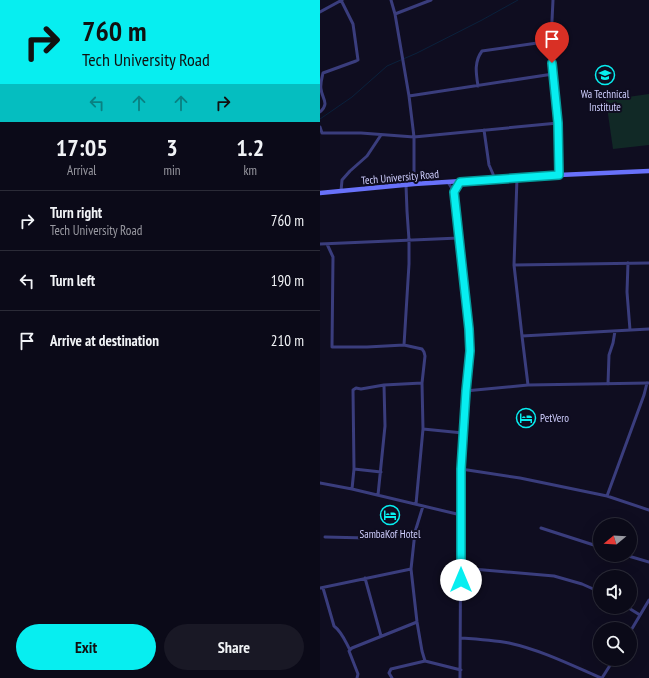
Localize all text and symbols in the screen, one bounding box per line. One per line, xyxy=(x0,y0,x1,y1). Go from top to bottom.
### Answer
text: 760 m xyxy=(82,12,146,49)
icon: right xyxy=(16,16,68,68)
pin xyxy=(535,22,569,63)
icon: arrive xyxy=(541,28,563,50)
text: Tech University Road xyxy=(82,48,210,71)
school or university icon: Wa Technical Institute xyxy=(594,64,616,86)
place label: Wa Technical Institute xyxy=(581,87,630,114)
icon: left xyxy=(86,92,108,114)
icon: ahead xyxy=(128,92,150,114)
icon: ahead xyxy=(170,92,192,114)
icon: right xyxy=(212,92,234,114)
text: 17:05 xyxy=(56,132,108,163)
text: 3 xyxy=(166,132,178,163)
text: 1.2 xyxy=(236,132,264,163)
text: Arrival xyxy=(67,162,96,179)
text: min xyxy=(163,162,180,179)
text: km xyxy=(243,162,257,179)
street label: Tech University Road xyxy=(360,167,440,187)
text: Turn right xyxy=(50,203,102,222)
icon: right xyxy=(16,210,38,232)
text: 760 m xyxy=(271,211,304,230)
text: Tech University Road xyxy=(50,222,142,239)
icon: left xyxy=(16,270,38,292)
text: Turn left xyxy=(50,271,95,290)
text: 190 m xyxy=(271,271,304,290)
icon: arrive xyxy=(16,330,38,352)
text: Arrive at destination xyxy=(50,331,159,350)
text: 210 m xyxy=(271,331,304,350)
hotel icon: PetVero xyxy=(515,407,537,429)
place label: PetVero xyxy=(540,411,569,425)
hotel icon: SambaKof Hotel xyxy=(379,504,401,526)
north arrow xyxy=(593,518,637,562)
map controls xyxy=(593,518,637,666)
place label: SambaKof Hotel xyxy=(360,527,421,541)
position arrow xyxy=(440,559,482,601)
button: sound xyxy=(593,570,637,614)
button: search xyxy=(593,622,637,666)
button: Exit xyxy=(16,624,156,670)
button: Share xyxy=(164,624,304,670)

